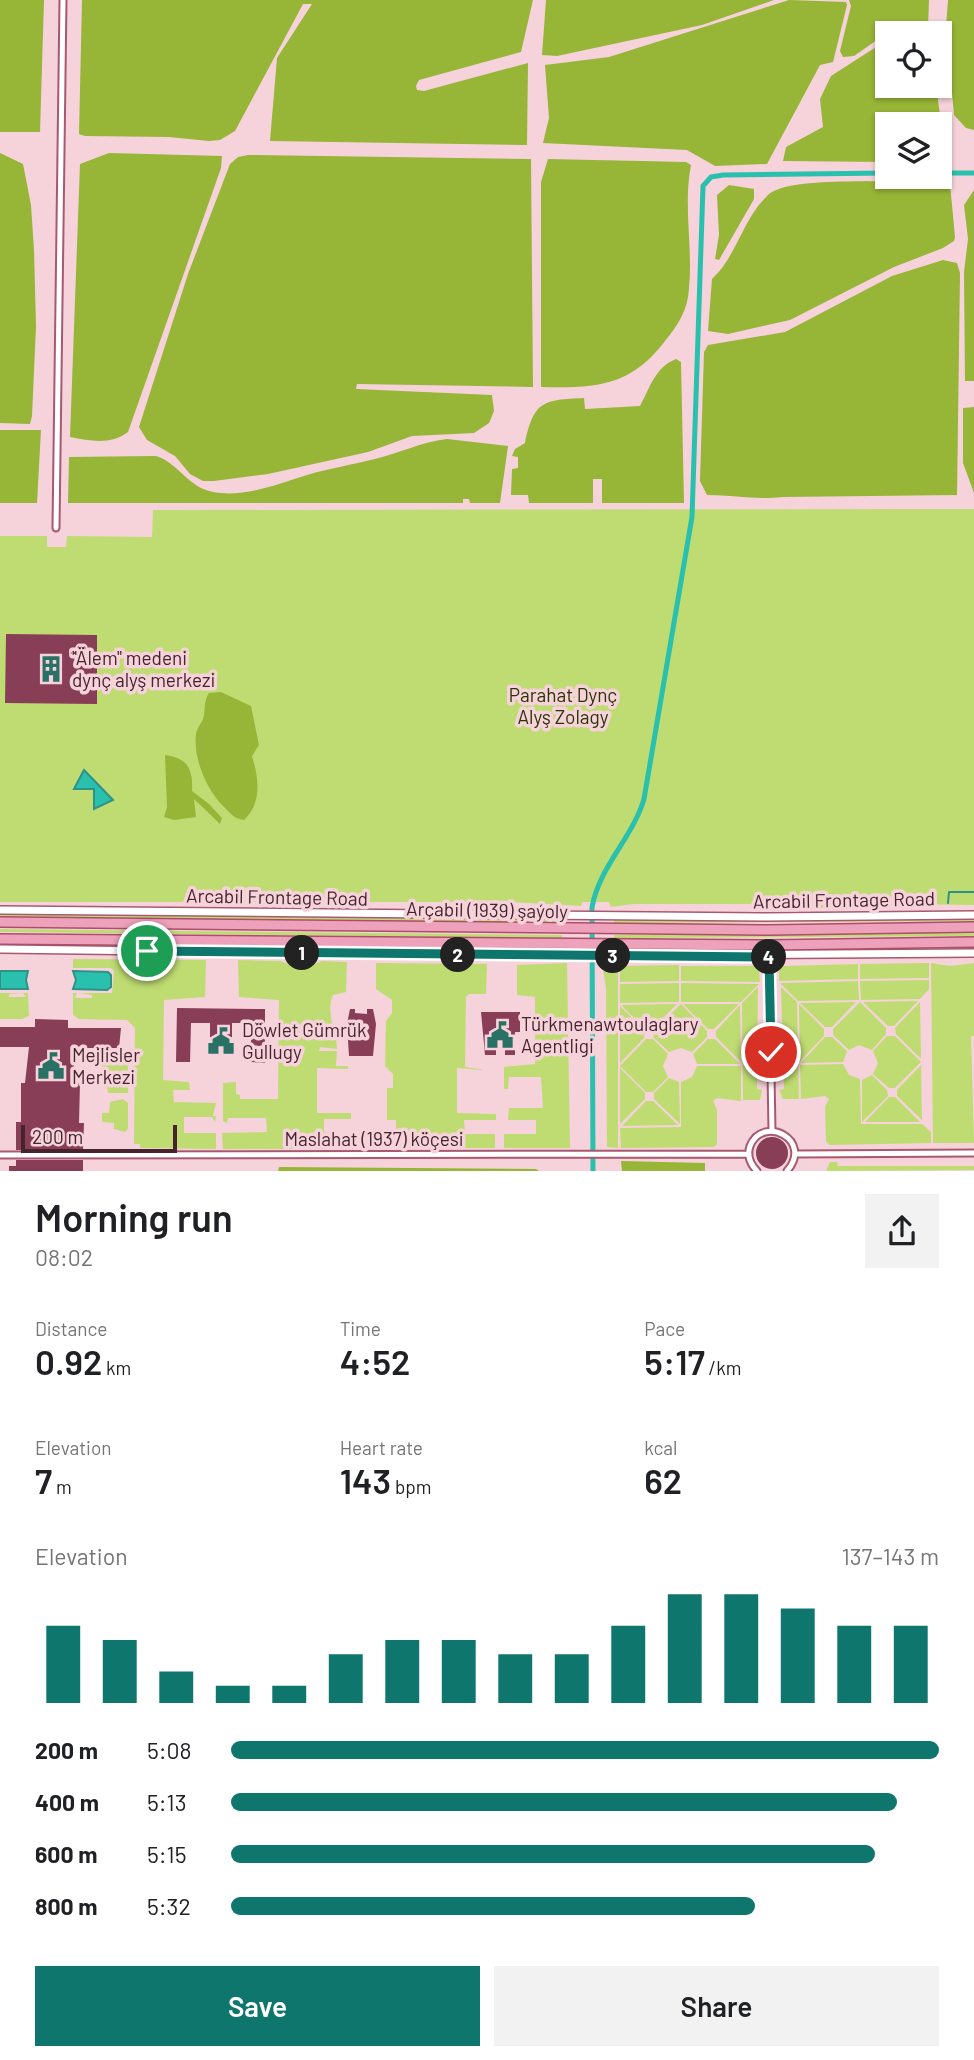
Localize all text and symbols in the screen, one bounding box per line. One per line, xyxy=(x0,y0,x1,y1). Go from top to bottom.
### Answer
map controls xyxy=(875,21,952,189)
button: locate xyxy=(875,21,952,98)
button: layers xyxy=(875,112,952,189)
place label: "Älem" medeni dynç alyş merkezi xyxy=(72,646,215,691)
building icon: "Älem" medeni dynç alyş merkezi xyxy=(36,654,66,684)
park label: Parahat Dynç Alyş Zolagy xyxy=(509,683,617,728)
street label: Arcabil Frontage Road xyxy=(186,883,368,910)
street label: Arcabil Frontage Road xyxy=(753,886,935,913)
street label: Arçabil (1939) şaýoly xyxy=(406,897,568,922)
pin xyxy=(117,921,177,981)
icon: arrive xyxy=(128,932,166,970)
pin: 1 xyxy=(284,936,320,970)
pin: 2 xyxy=(440,937,476,972)
pin: 3 xyxy=(596,939,630,974)
pin: 4 xyxy=(752,940,786,974)
text: 1 xyxy=(298,941,305,964)
text: 2 xyxy=(452,943,463,966)
text: 3 xyxy=(607,944,618,967)
text: 4 xyxy=(763,945,774,968)
place label: Türkmenawtoulaglary Agentligi xyxy=(521,1012,699,1057)
place label: Döwlet Gümrük Gullugy xyxy=(242,1018,367,1063)
public building icon: Türkmenawtoulaglary Agentligi xyxy=(485,1020,515,1050)
pin xyxy=(741,1022,801,1082)
public building icon: Döwlet Gümrük Gullugy xyxy=(206,1026,236,1056)
icon: check xyxy=(752,1033,790,1071)
place label: Mejlisler Merkezi xyxy=(72,1043,140,1088)
public building icon: Mejlisler Merkezi xyxy=(36,1051,66,1081)
scale bar xyxy=(21,1122,177,1154)
text: 200 m xyxy=(32,1125,83,1148)
street label: Maslahat (1937) köçesi xyxy=(284,1127,464,1150)
text: Morning run xyxy=(35,1194,233,1240)
button: share xyxy=(865,1194,939,1268)
text: 08:02 xyxy=(35,1243,93,1271)
text: Distance xyxy=(35,1317,107,1340)
text: Time xyxy=(340,1317,381,1340)
text: Pace xyxy=(644,1317,685,1340)
text: 0.92 xyxy=(35,1340,102,1382)
text: 4:52 xyxy=(340,1340,410,1382)
text: 5:17 xyxy=(644,1340,705,1382)
text: km xyxy=(102,1356,131,1379)
text: /km xyxy=(705,1356,741,1379)
text: Elevation xyxy=(35,1436,112,1459)
text: Heart rate xyxy=(340,1436,423,1459)
text: kcal xyxy=(644,1436,677,1459)
text: 7 xyxy=(35,1459,52,1501)
text: 143 xyxy=(340,1459,391,1501)
text: 62 xyxy=(644,1459,682,1501)
text: m xyxy=(52,1475,72,1498)
text: bpm xyxy=(391,1475,431,1498)
text: Elevation xyxy=(35,1542,128,1570)
text: 137–143 m xyxy=(842,1542,939,1570)
text: 200 m xyxy=(35,1736,98,1764)
text: 5:08 xyxy=(147,1736,192,1764)
text: 400 m xyxy=(35,1788,99,1816)
text: 5:13 xyxy=(147,1788,187,1816)
text: 600 m xyxy=(35,1840,97,1868)
text: 5:15 xyxy=(147,1840,187,1868)
text: 800 m xyxy=(35,1892,97,1920)
text: 5:32 xyxy=(147,1892,191,1920)
button: Save xyxy=(35,1966,480,2046)
button: Share xyxy=(494,1966,939,2046)

